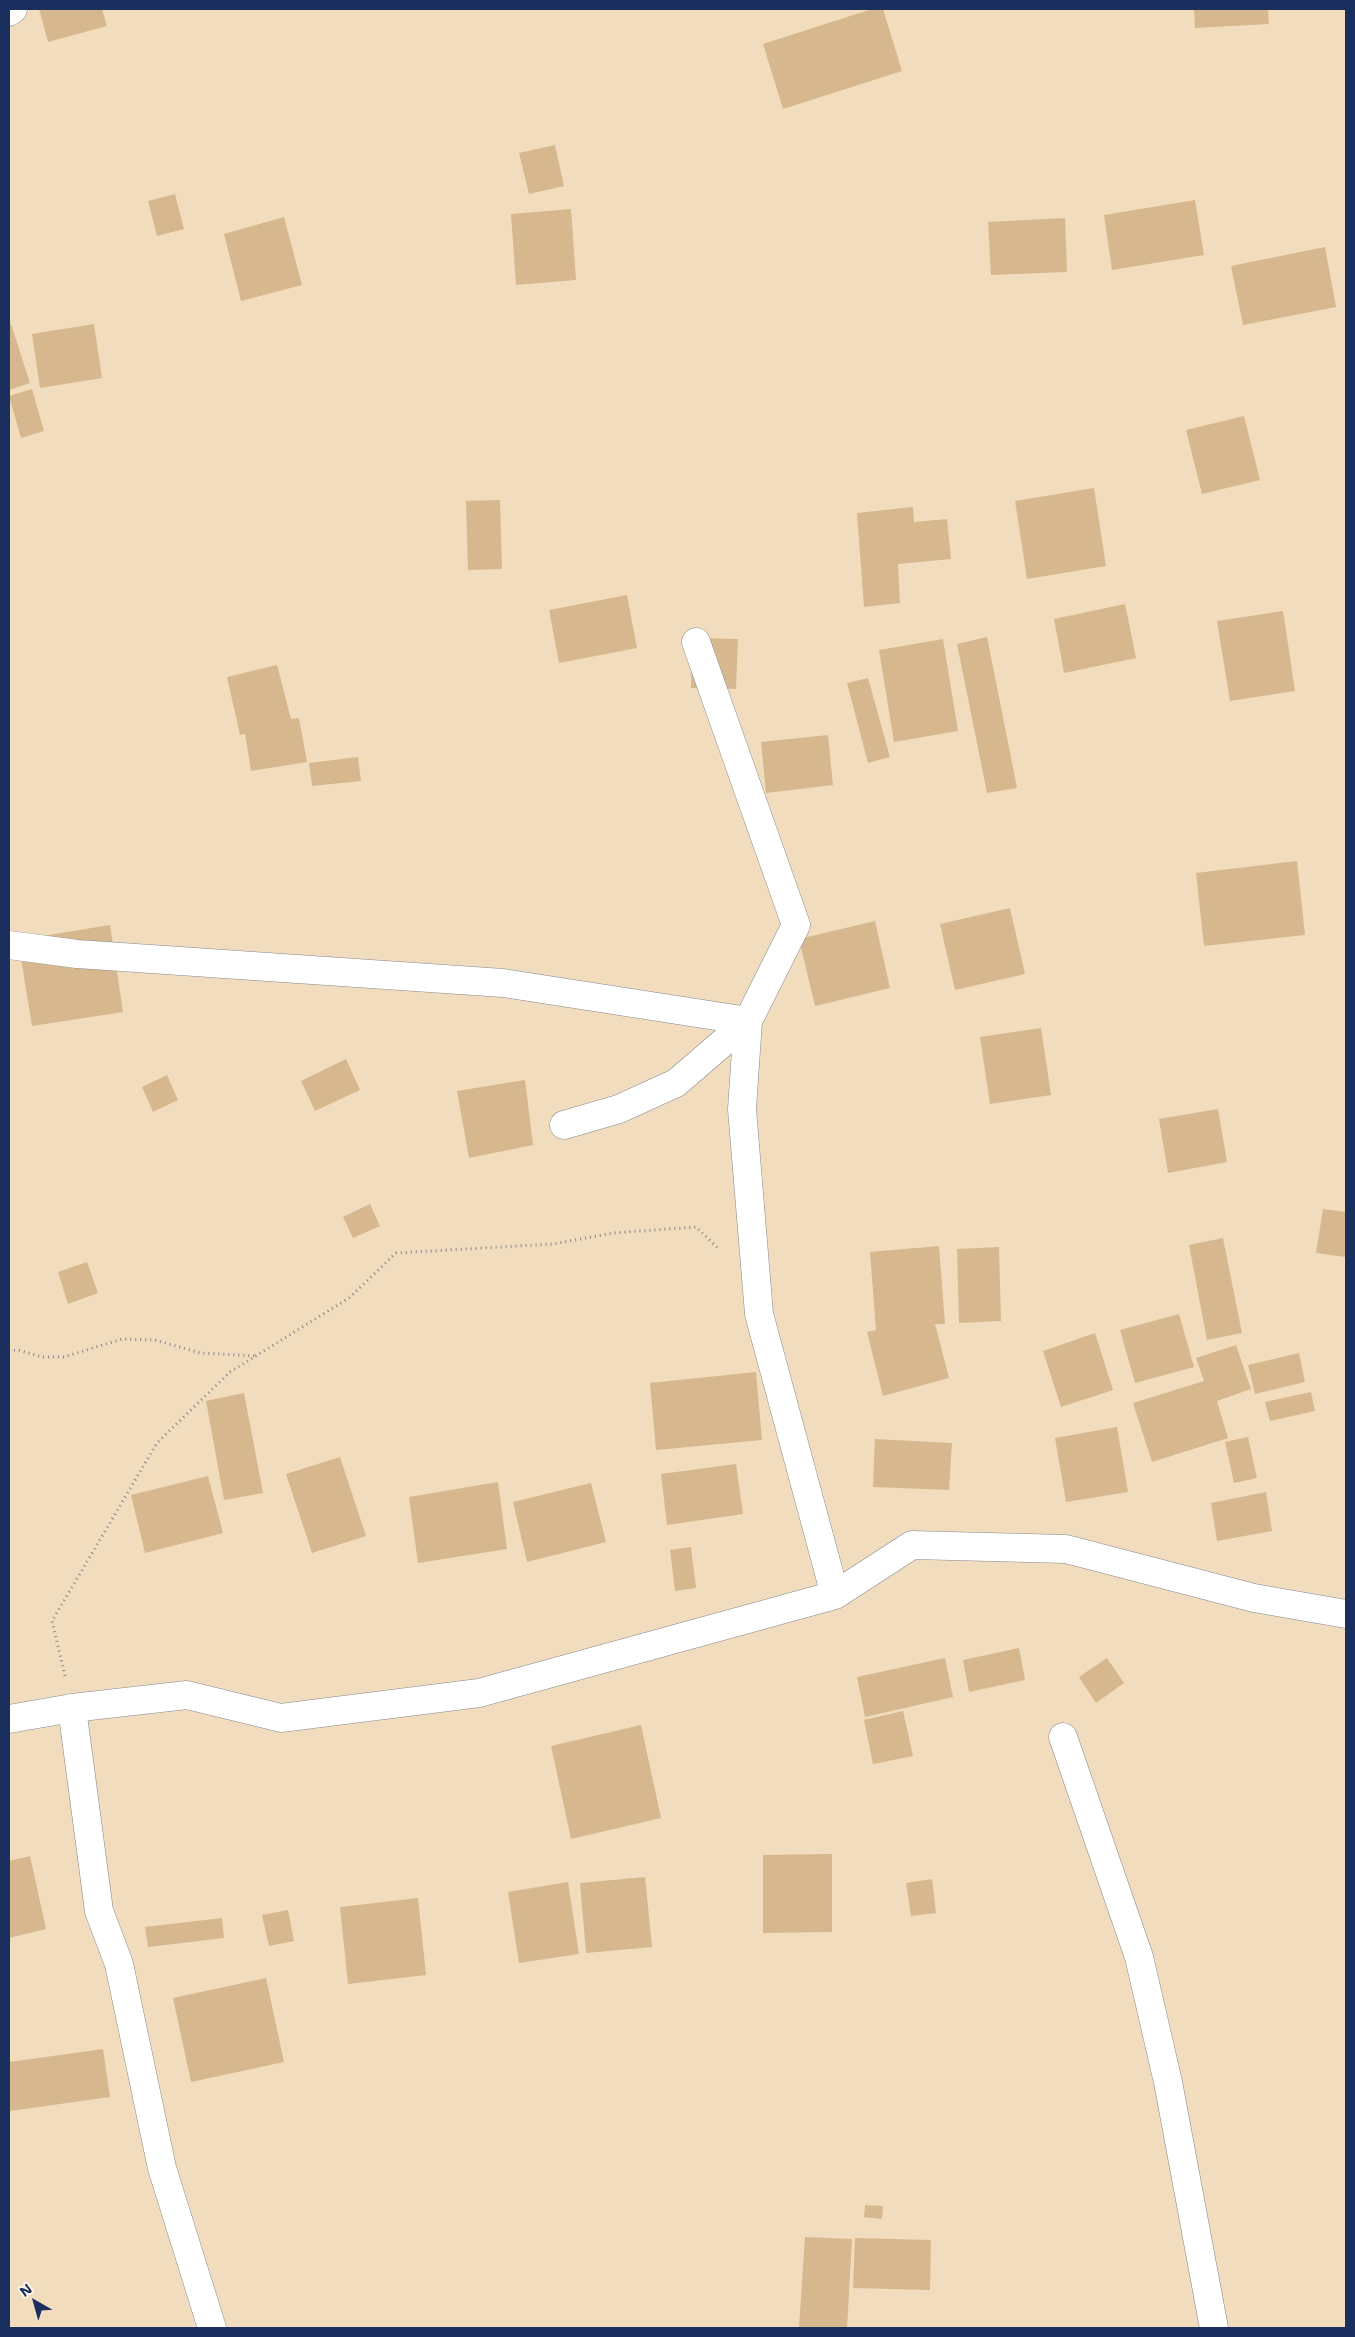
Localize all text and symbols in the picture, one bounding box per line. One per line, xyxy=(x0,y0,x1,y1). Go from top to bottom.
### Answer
north arrow xyxy=(10,2277,60,2327)
text: N xyxy=(16,2280,36,2301)

